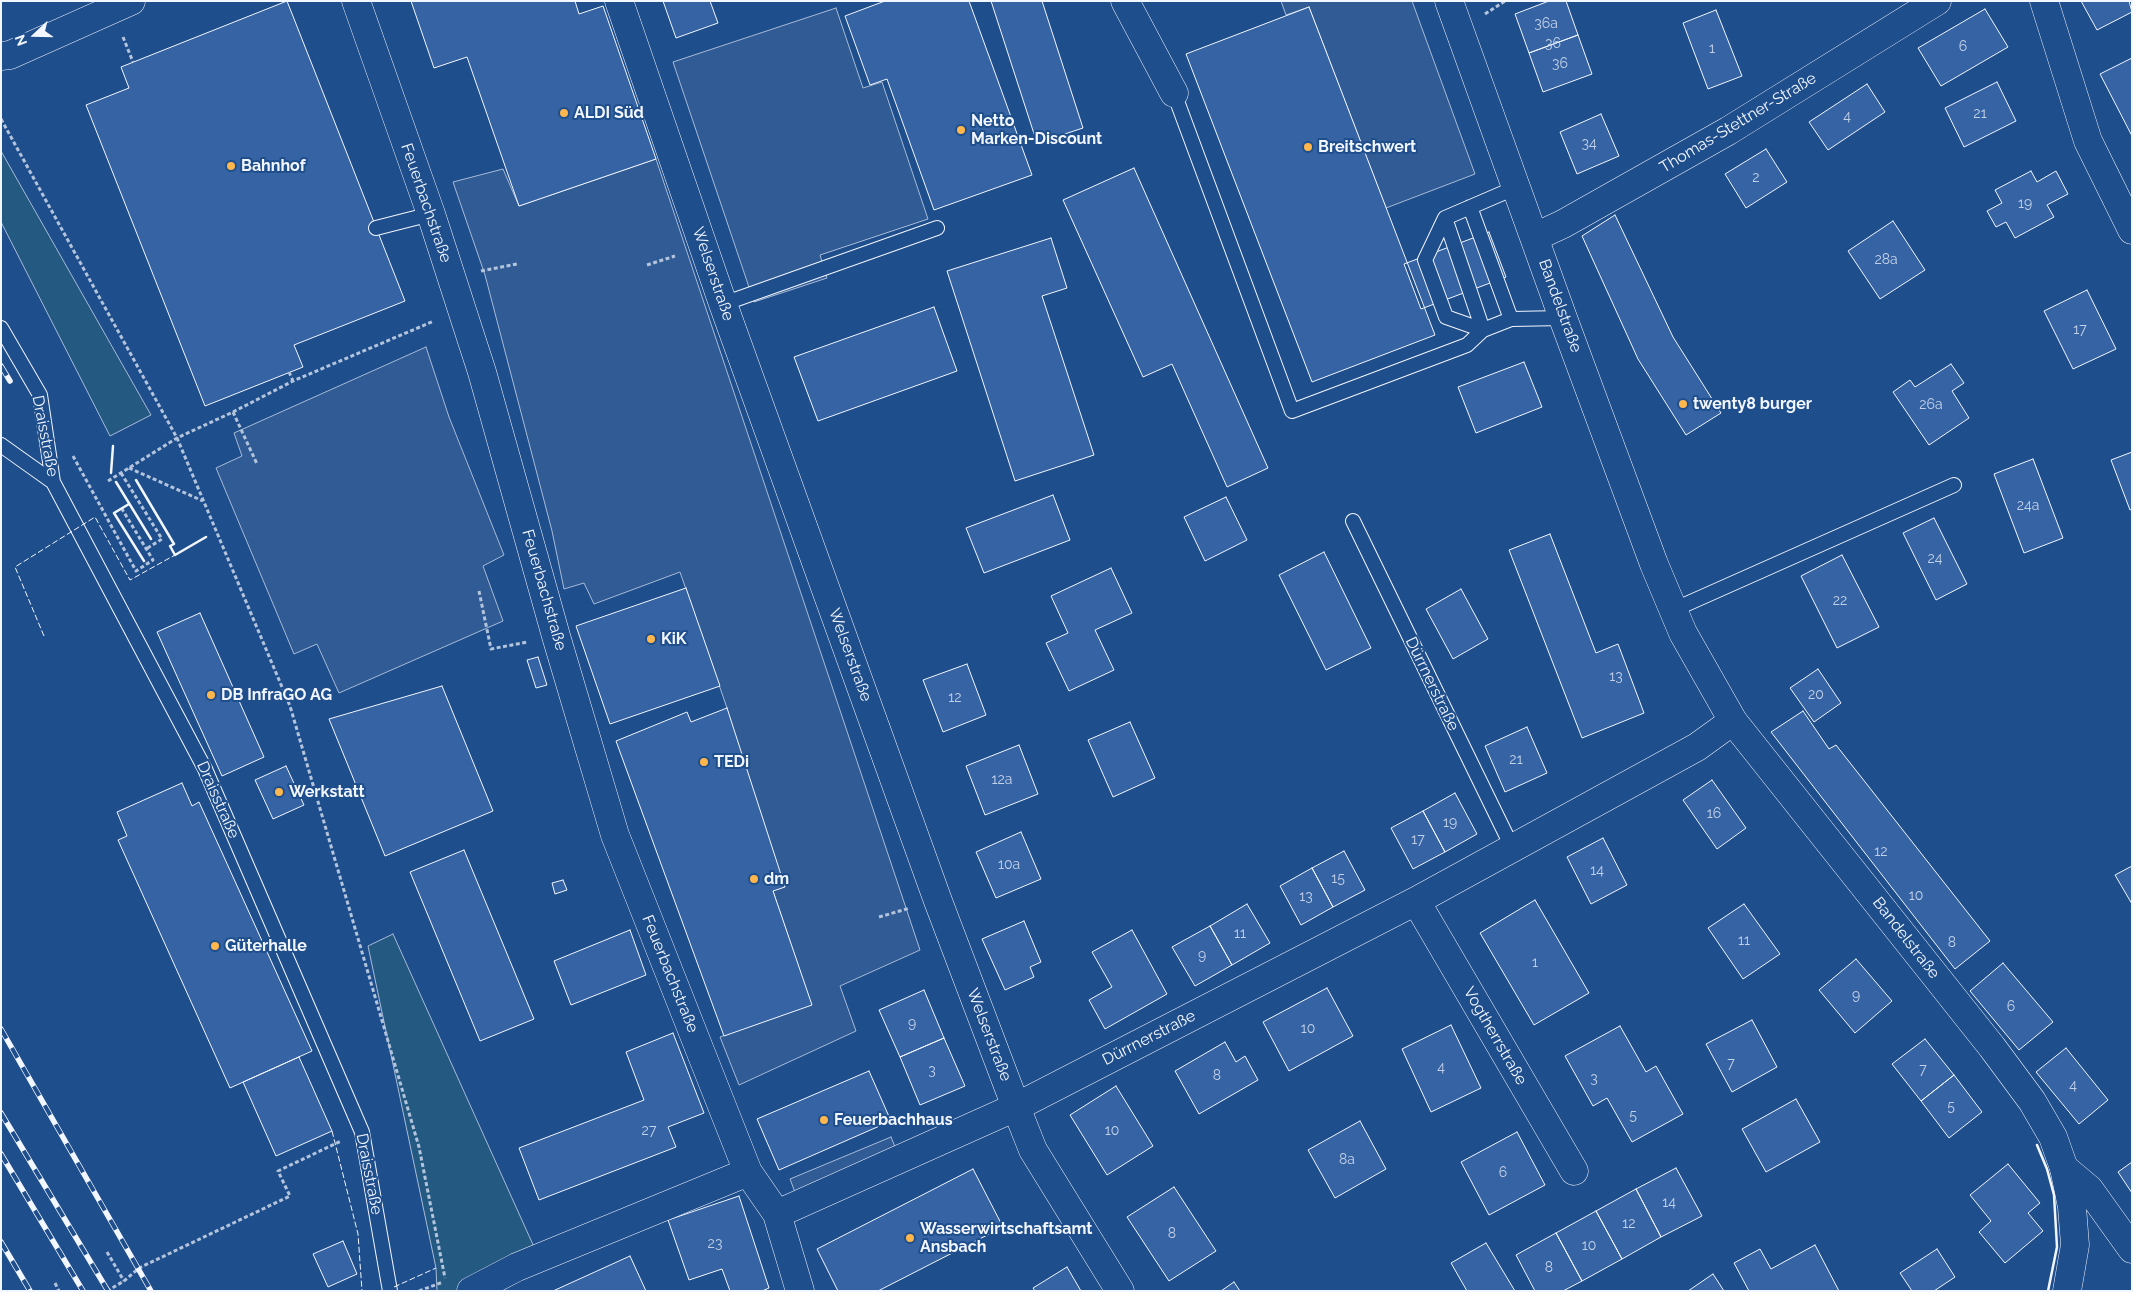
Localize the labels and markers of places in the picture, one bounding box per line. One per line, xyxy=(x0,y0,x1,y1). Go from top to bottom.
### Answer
place label: ALDI Süd xyxy=(574,103,644,123)
marker: ALDI Süd xyxy=(558,107,570,119)
place label: Netto Marken-Discount xyxy=(971,111,1102,149)
marker: Netto Marken-Discount xyxy=(955,124,967,136)
place label: Breitschwert xyxy=(1318,137,1416,157)
marker: Breitschwert xyxy=(1302,141,1314,153)
place label: Bahnhof xyxy=(241,156,306,176)
marker: Bahnhof xyxy=(225,160,237,172)
place label: twenty8 burger xyxy=(1693,394,1812,414)
marker: twenty8 burger xyxy=(1677,398,1689,410)
place label: KiK xyxy=(661,629,686,649)
marker: KiK xyxy=(645,633,657,645)
place label: DB InfraGO AG xyxy=(221,685,332,705)
marker: DB InfraGO AG xyxy=(205,689,217,701)
place label: TEDi xyxy=(714,752,749,772)
marker: TEDi xyxy=(698,756,710,768)
place label: Werkstatt xyxy=(289,782,365,802)
marker: Werkstatt xyxy=(273,786,285,798)
place label: dm xyxy=(764,869,789,889)
marker: dm xyxy=(748,873,760,885)
place label: Güterhalle xyxy=(225,936,307,956)
marker: Güterhalle xyxy=(209,940,221,952)
place label: Feuerbachhaus xyxy=(834,1110,953,1130)
marker: Feuerbachhaus xyxy=(818,1114,830,1126)
place label: Wasserwirtschaftsamt Ansbach xyxy=(920,1219,1092,1257)
marker: Wasserwirtschaftsamt Ansbach xyxy=(904,1232,916,1244)

